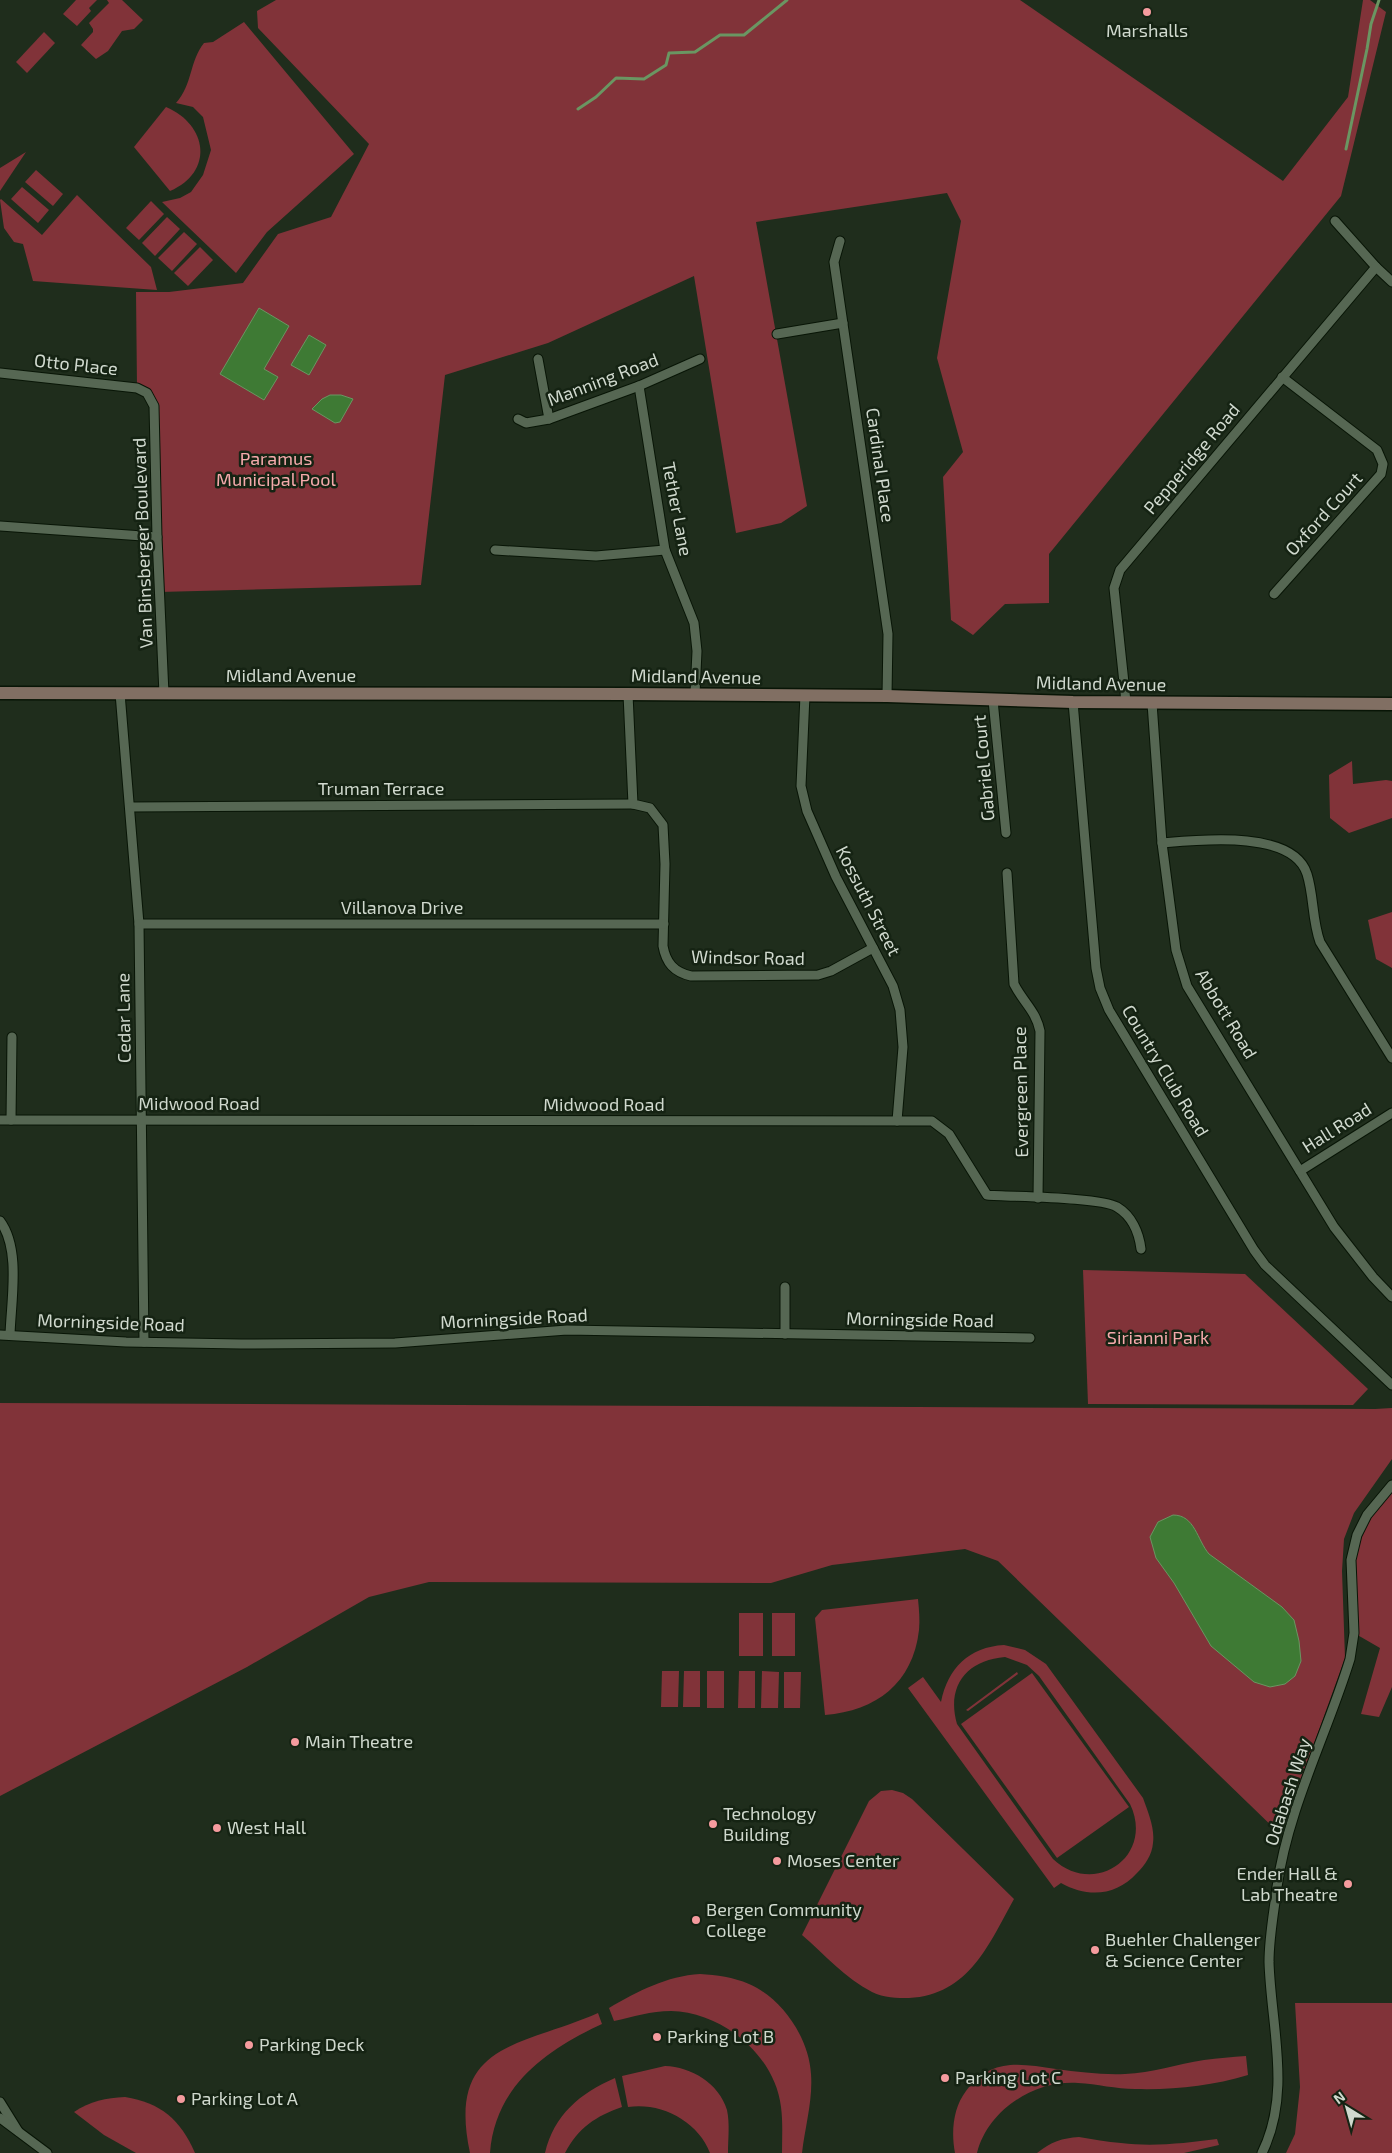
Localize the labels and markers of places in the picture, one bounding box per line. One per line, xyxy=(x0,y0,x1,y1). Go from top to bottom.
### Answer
marker: Marshalls xyxy=(1141,6,1153,18)
place label: Marshalls xyxy=(1106,19,1188,41)
place label: Main Theatre xyxy=(305,1730,413,1752)
marker: Main Theatre xyxy=(289,1736,301,1748)
place label: Technology Building xyxy=(723,1802,817,1845)
place label: West Hall xyxy=(227,1816,307,1838)
marker: Technology Building xyxy=(707,1818,719,1830)
marker: West Hall xyxy=(211,1822,223,1834)
place label: Moses Center xyxy=(787,1849,899,1871)
marker: Moses Center xyxy=(771,1855,783,1867)
place label: Ender Hall & Lab Theatre xyxy=(1237,1862,1338,1905)
marker: Ender Hall & Lab Theatre xyxy=(1342,1878,1354,1890)
place label: Bergen Community College xyxy=(706,1898,862,1941)
marker: Bergen Community College xyxy=(690,1914,702,1926)
place label: Buehler Challenger & Science Center xyxy=(1105,1928,1261,1971)
marker: Buehler Challenger & Science Center xyxy=(1089,1944,1101,1956)
place label: Parking Lot B xyxy=(667,2025,774,2047)
marker: Parking Lot B xyxy=(651,2031,663,2043)
place label: Parking Deck xyxy=(259,2033,364,2055)
marker: Parking Deck xyxy=(243,2039,255,2051)
place label: Parking Lot C xyxy=(955,2066,1061,2088)
marker: Parking Lot C xyxy=(939,2072,951,2084)
place label: Parking Lot A xyxy=(191,2087,299,2109)
marker: Parking Lot A xyxy=(175,2093,187,2105)

